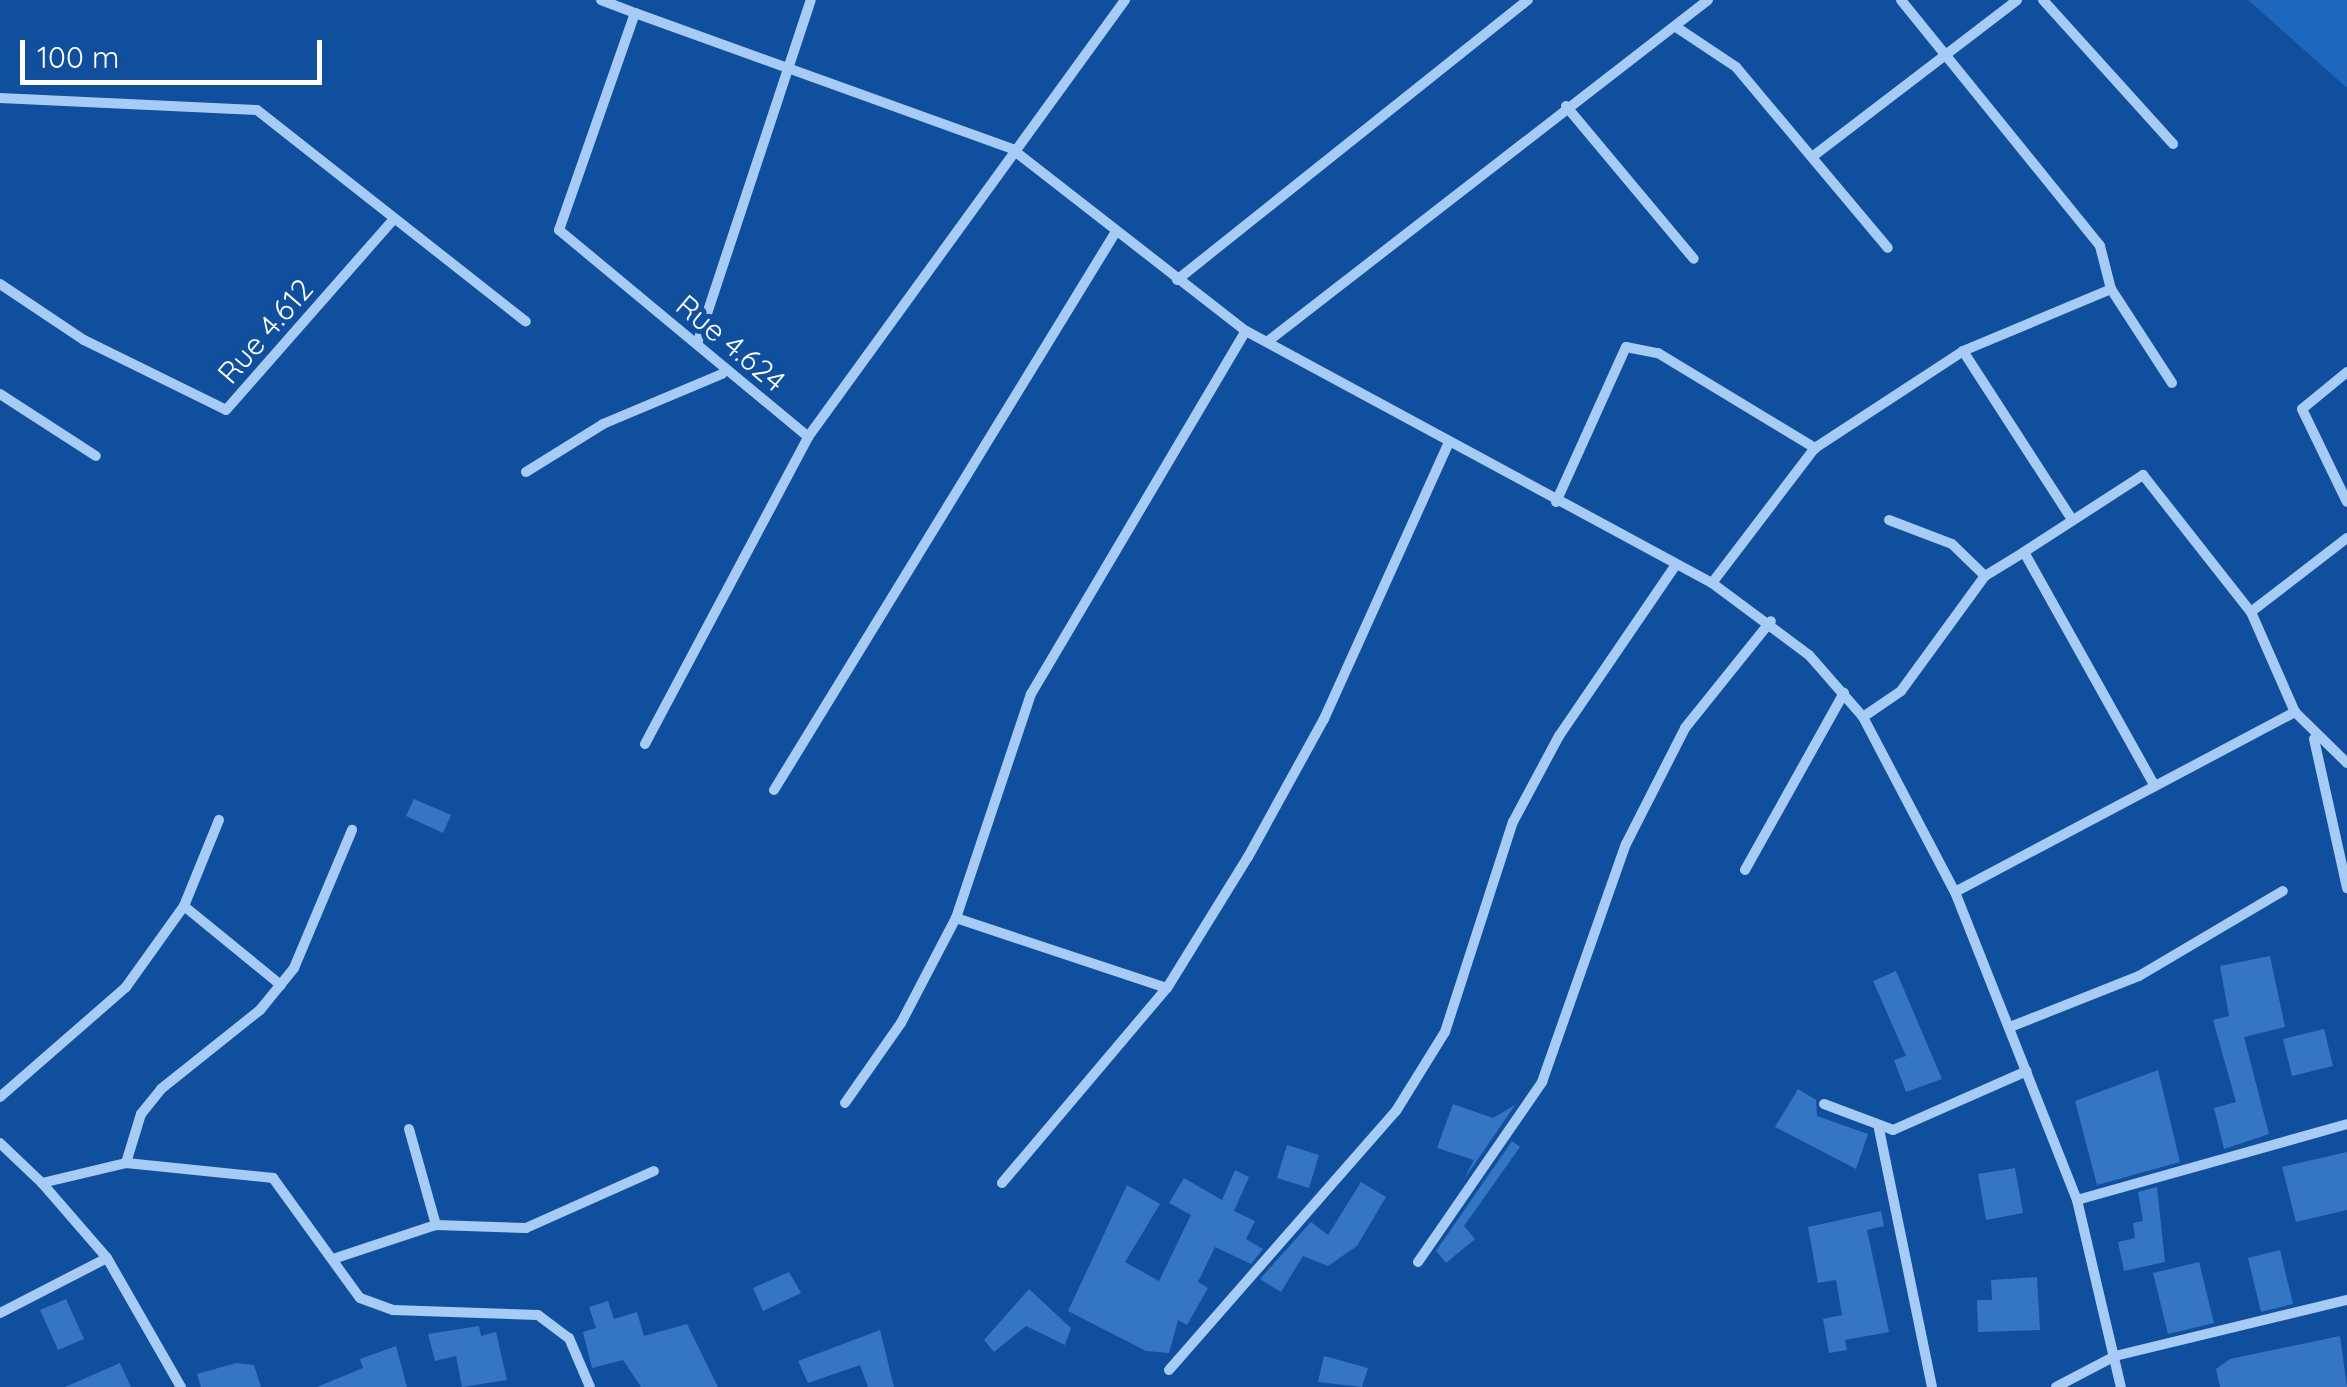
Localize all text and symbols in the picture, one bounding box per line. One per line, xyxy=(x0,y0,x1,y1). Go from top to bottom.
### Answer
scale bar xyxy=(25,20,328,82)
text: 100 m xyxy=(37,38,119,76)
street label: Rue 4.612 xyxy=(210,271,320,391)
street label: Rue 4.624 xyxy=(669,287,793,399)

